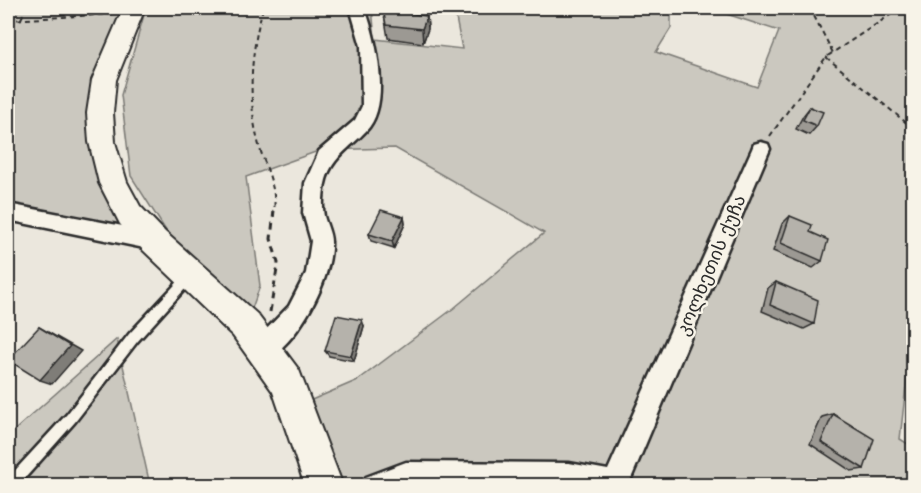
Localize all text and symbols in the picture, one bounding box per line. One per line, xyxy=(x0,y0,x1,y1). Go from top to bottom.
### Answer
street label: კოლხეთის ქუჩა xyxy=(668,190,751,339)

